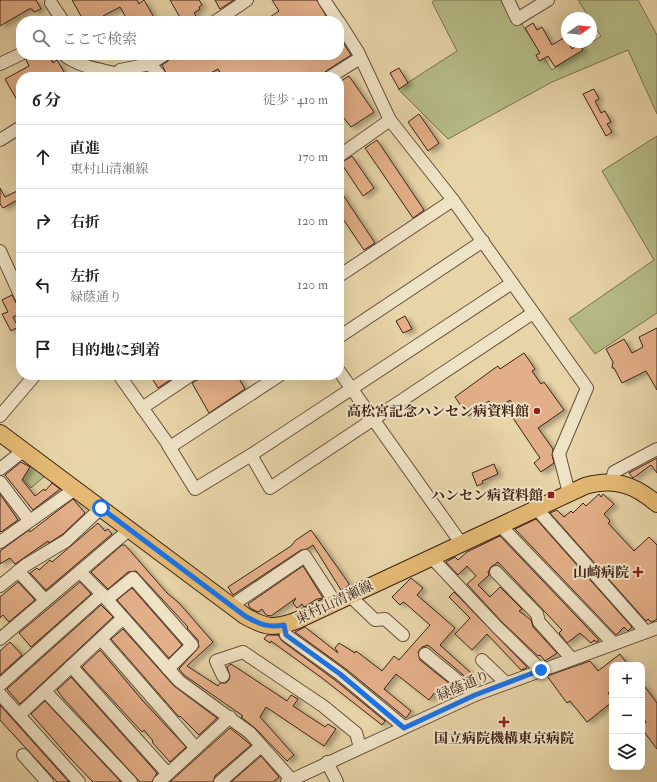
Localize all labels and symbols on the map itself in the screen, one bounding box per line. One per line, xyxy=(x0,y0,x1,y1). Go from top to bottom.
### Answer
north arrow xyxy=(561,12,597,48)
place label: 高松宮記念ハンセン病資料館 xyxy=(347,403,529,420)
marker: 高松宮記念ハンセン病資料館 xyxy=(532,406,542,416)
place label: ハンセン病資料館 xyxy=(431,487,543,504)
marker: ハンセン病資料館 xyxy=(546,490,556,500)
route start xyxy=(92,499,110,517)
place label: 山崎病院 xyxy=(573,564,629,581)
marker: 山崎病院 xyxy=(632,566,644,578)
street label: 東村山清瀬線 xyxy=(293,577,376,628)
route end xyxy=(532,661,550,679)
street label: 緑蔭通り xyxy=(434,667,492,704)
marker: 国立病院機構東京病院 xyxy=(498,716,510,728)
place label: 国立病院機構東京病院 xyxy=(434,730,574,747)

